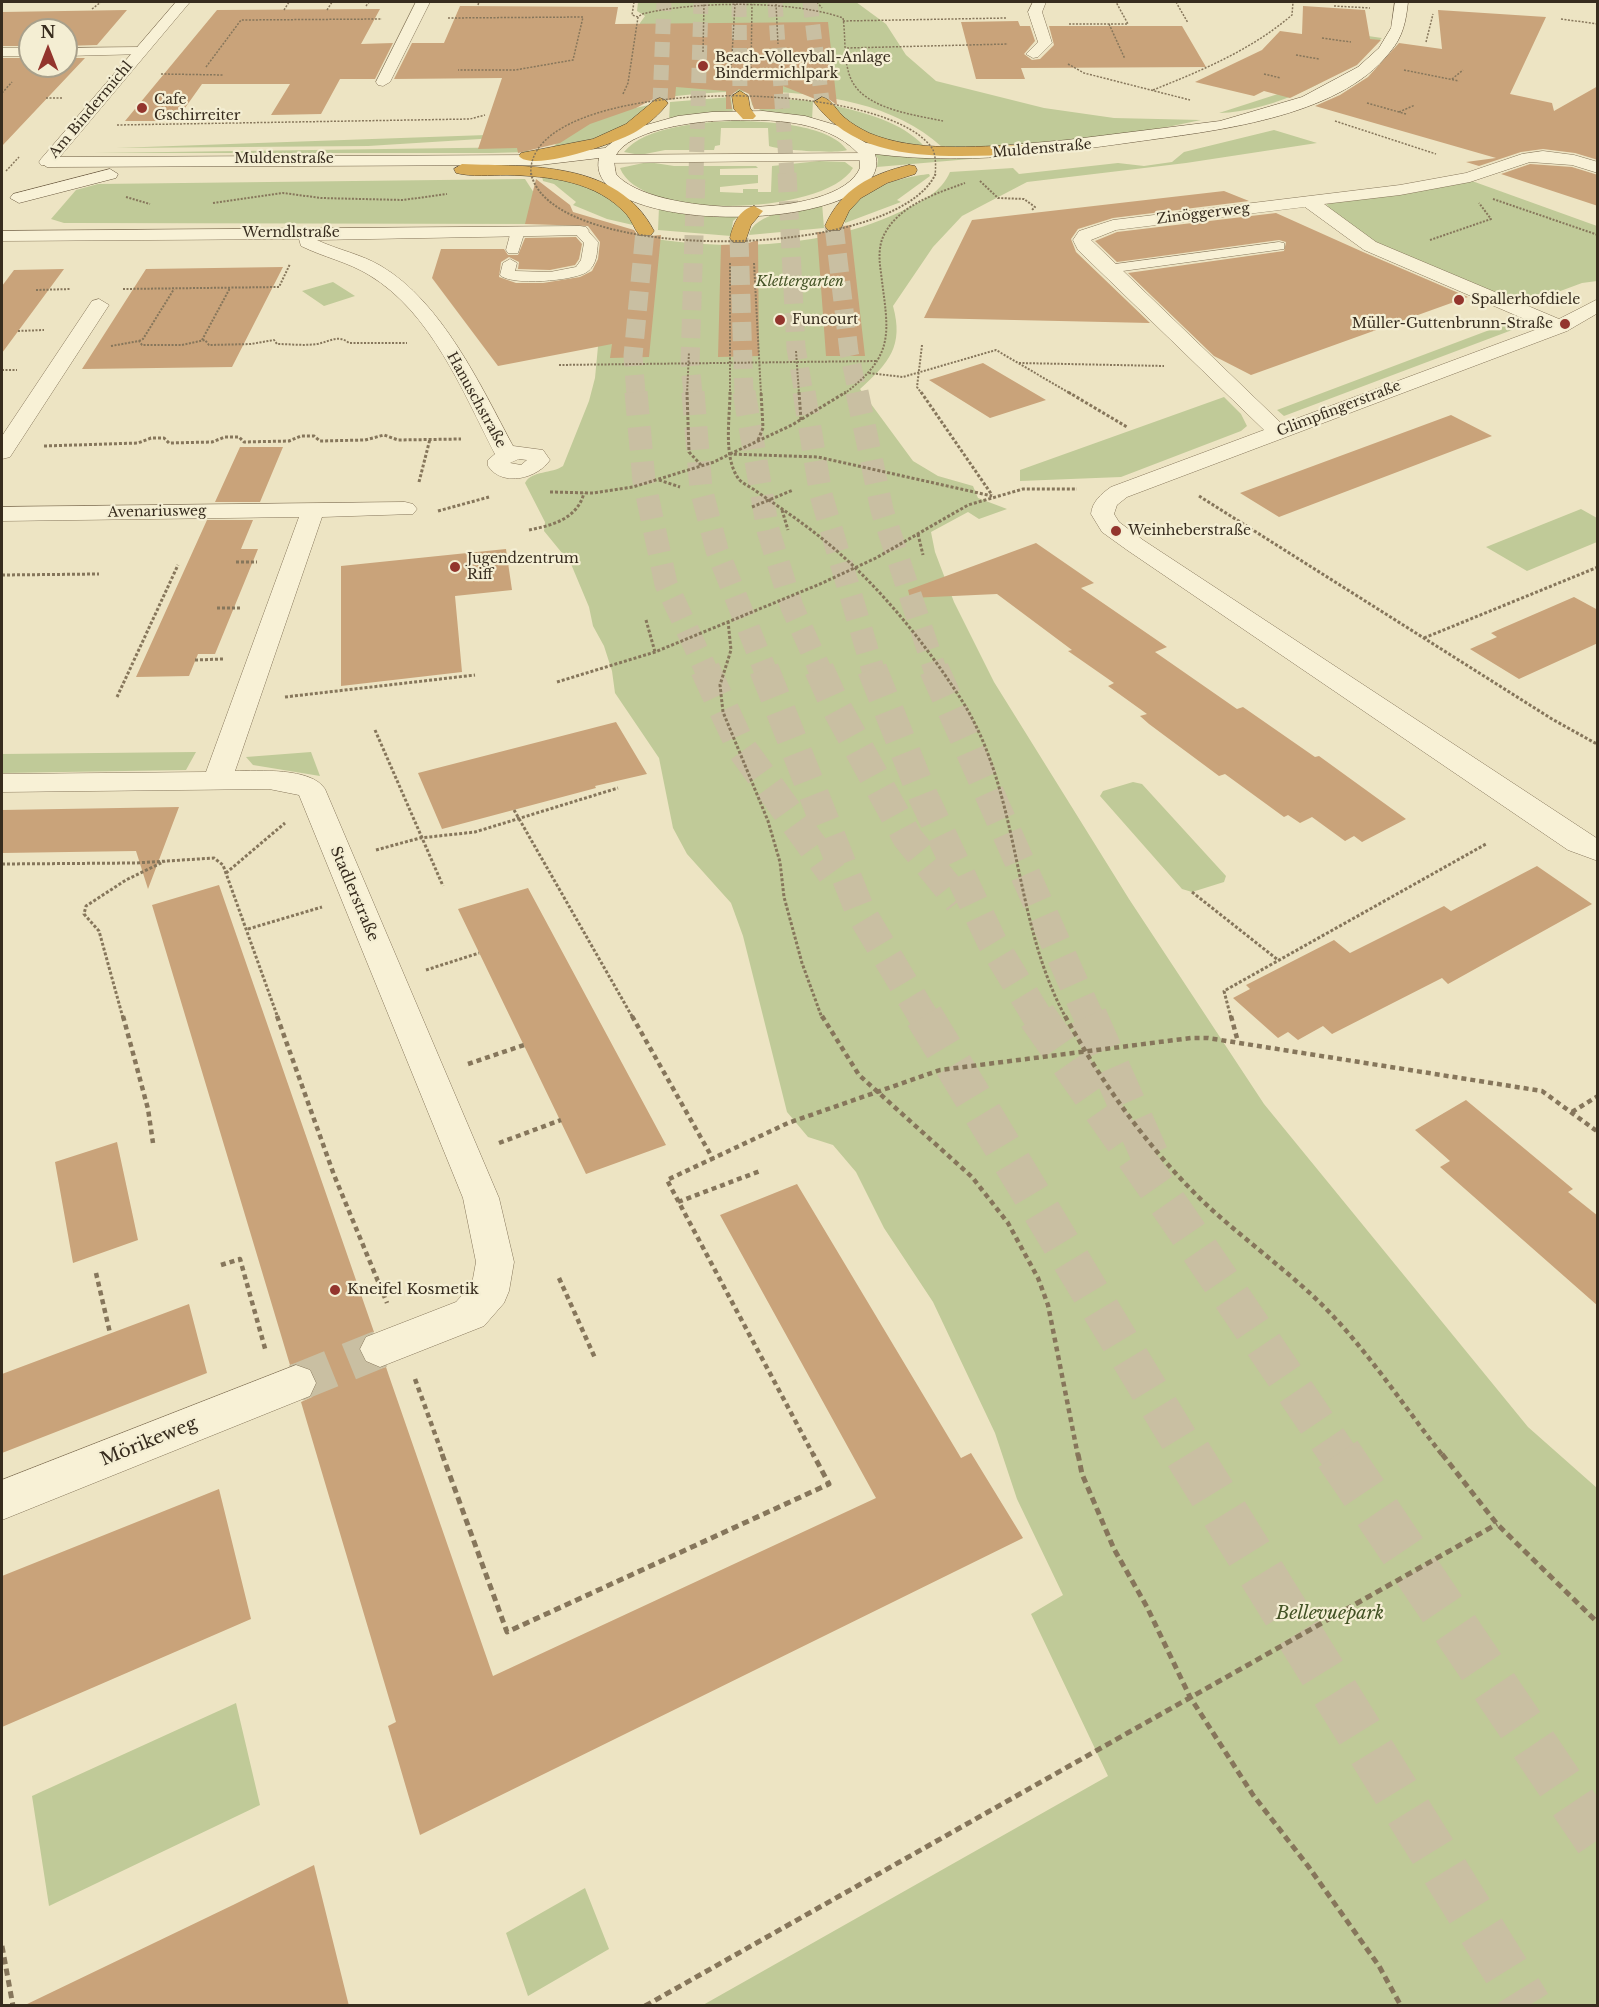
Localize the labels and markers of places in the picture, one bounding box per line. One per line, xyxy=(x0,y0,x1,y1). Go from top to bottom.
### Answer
place label: Beach-Volleyball-Anlage Bindermichlpark xyxy=(715,50,891,82)
marker: Beach-Volleyball-Anlage Bindermichlpark xyxy=(696,59,710,73)
place label: Cafe Gschirreiter xyxy=(154,92,240,124)
marker: Cafe Gschirreiter xyxy=(135,101,149,115)
place label: Spallerhofdiele xyxy=(1471,292,1580,308)
marker: Spallerhofdiele xyxy=(1452,293,1466,307)
place label: Funcourt xyxy=(792,312,858,328)
marker: Funcourt xyxy=(773,313,787,327)
place label: Müller-Guttenbrunn-Straße xyxy=(1352,316,1553,332)
marker: Müller-Guttenbrunn-Straße xyxy=(1558,317,1572,331)
place label: Weinheberstraße xyxy=(1128,523,1251,539)
marker: Weinheberstraße xyxy=(1109,524,1123,538)
place label: Jugendzentrum Riff xyxy=(467,551,579,584)
marker: Jugendzentrum Riff xyxy=(448,560,462,574)
place label: Kneifel Kosmetik xyxy=(347,1281,479,1299)
marker: Kneifel Kosmetik xyxy=(328,1283,342,1297)

